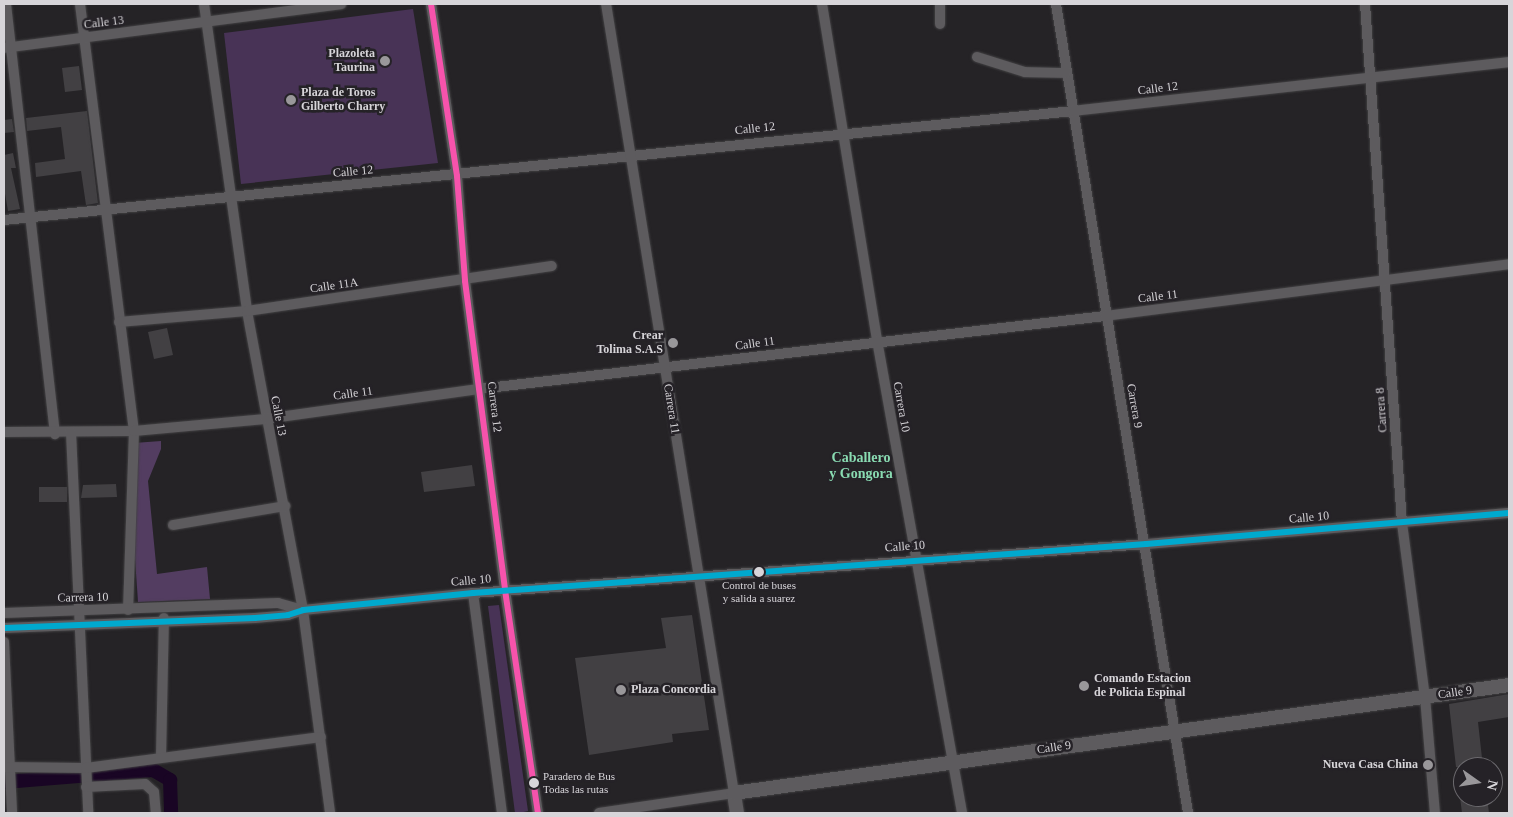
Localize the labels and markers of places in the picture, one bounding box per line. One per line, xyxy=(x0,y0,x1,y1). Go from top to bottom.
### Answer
place label: Plazoleta Taurina xyxy=(328,47,375,75)
marker: Plazoleta Taurina xyxy=(379,55,391,67)
place label: Plaza de Toros Gilberto Charry xyxy=(301,86,385,114)
marker: Plaza de Toros Gilberto Charry xyxy=(285,94,297,106)
place label: Crear Tolima S.A.S xyxy=(596,329,663,357)
marker: Crear Tolima S.A.S xyxy=(667,337,679,349)
marker: Control de buses y salida a suarez xyxy=(754,567,764,577)
place label: Control de buses y salida a suarez xyxy=(722,579,796,605)
place label: Comando Estacion de Policia Espinal xyxy=(1094,672,1191,700)
marker: Comando Estacion de Policia Espinal xyxy=(1078,680,1090,692)
place label: Plaza Concordia xyxy=(631,683,716,697)
marker: Plaza Concordia xyxy=(615,684,627,696)
place label: Nueva Casa China xyxy=(1323,758,1418,772)
marker: Nueva Casa China xyxy=(1422,759,1434,771)
place label: Paradero de Bus Todas las rutas xyxy=(543,770,615,796)
marker: Paradero de Bus Todas las rutas xyxy=(529,778,539,788)

